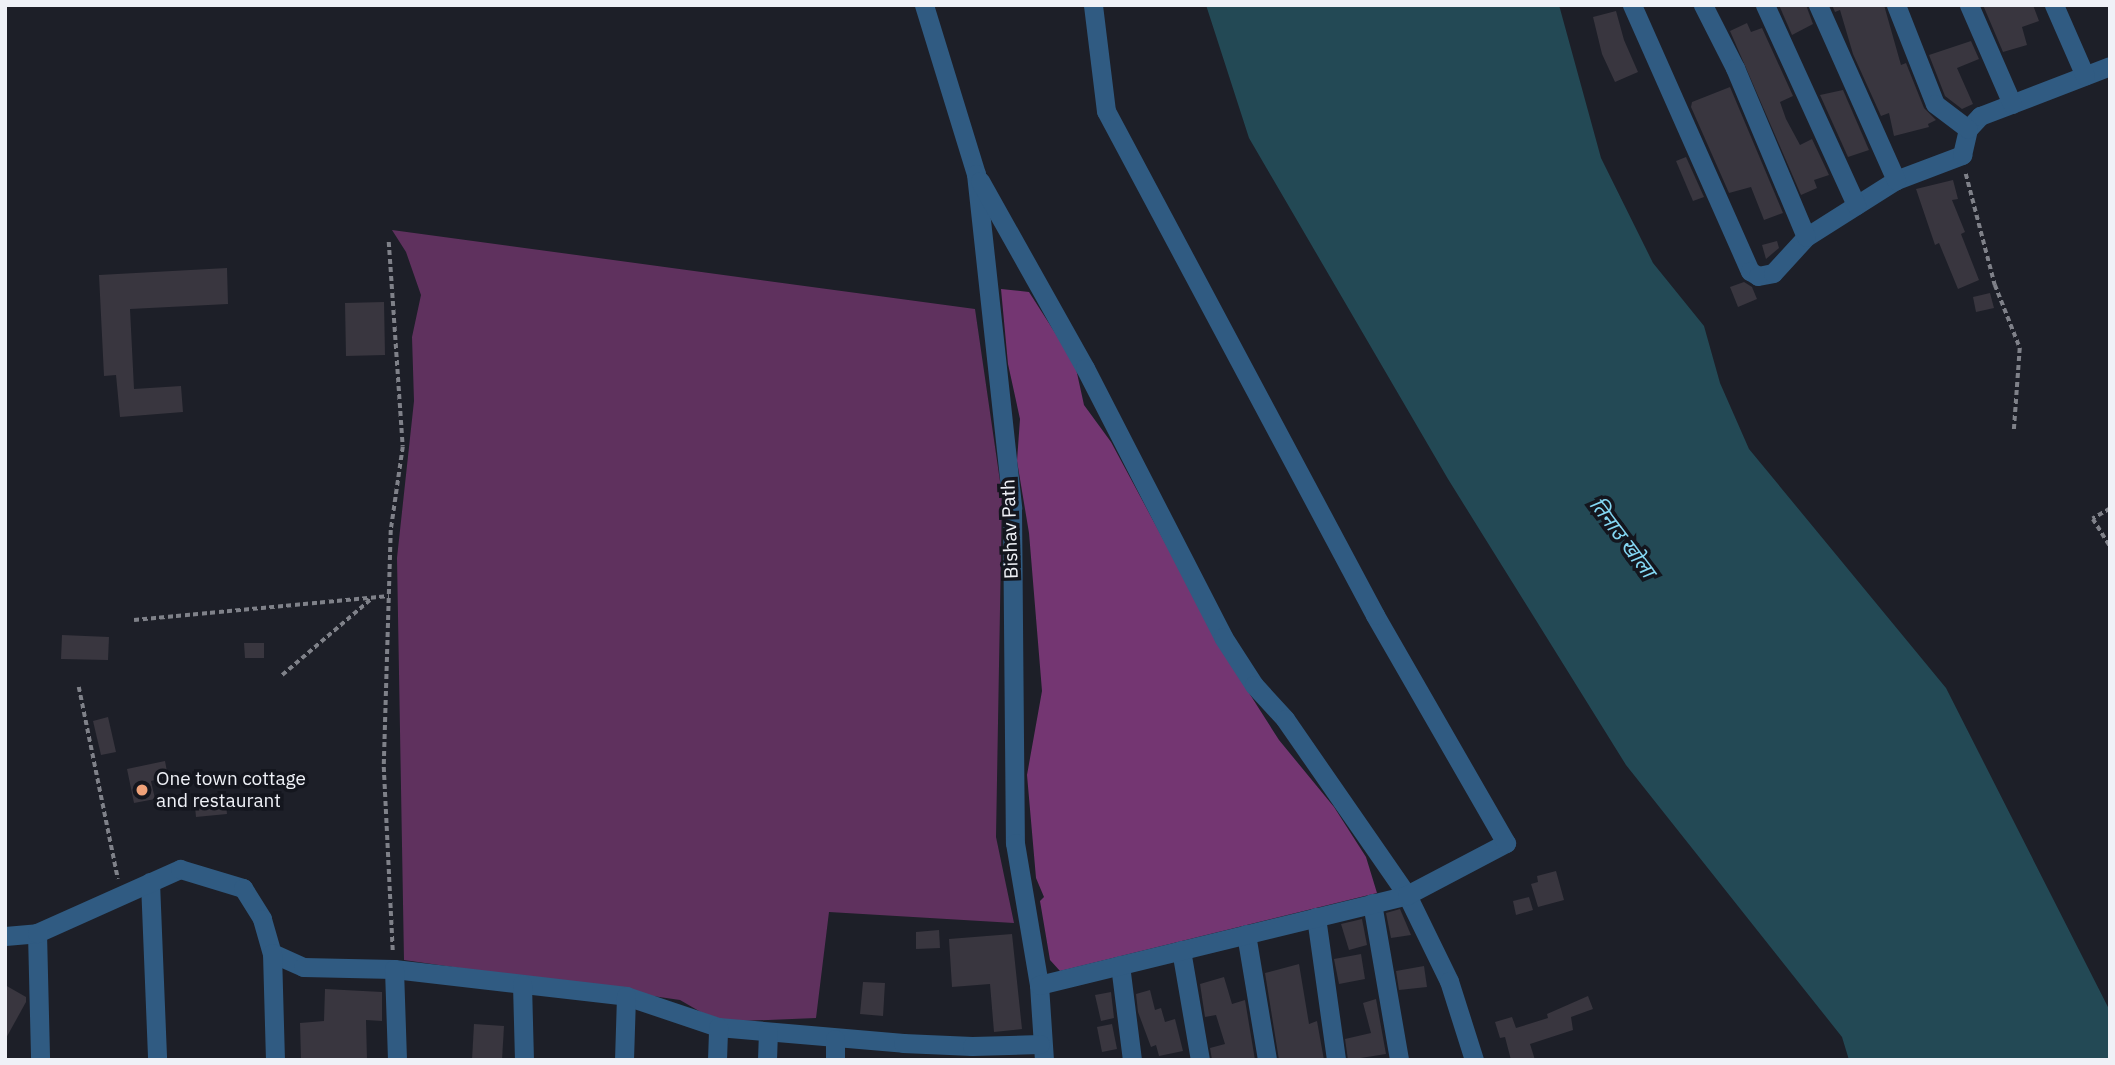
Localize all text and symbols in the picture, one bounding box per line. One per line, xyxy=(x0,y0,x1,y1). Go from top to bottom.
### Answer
street label: Bishav Path xyxy=(997,479,1023,579)
water label: तिनाउ खोला xyxy=(1585,492,1661,582)
place label: One town cottage and restaurant xyxy=(156,768,306,812)
marker: One town cottage and restaurant xyxy=(134,782,150,798)

